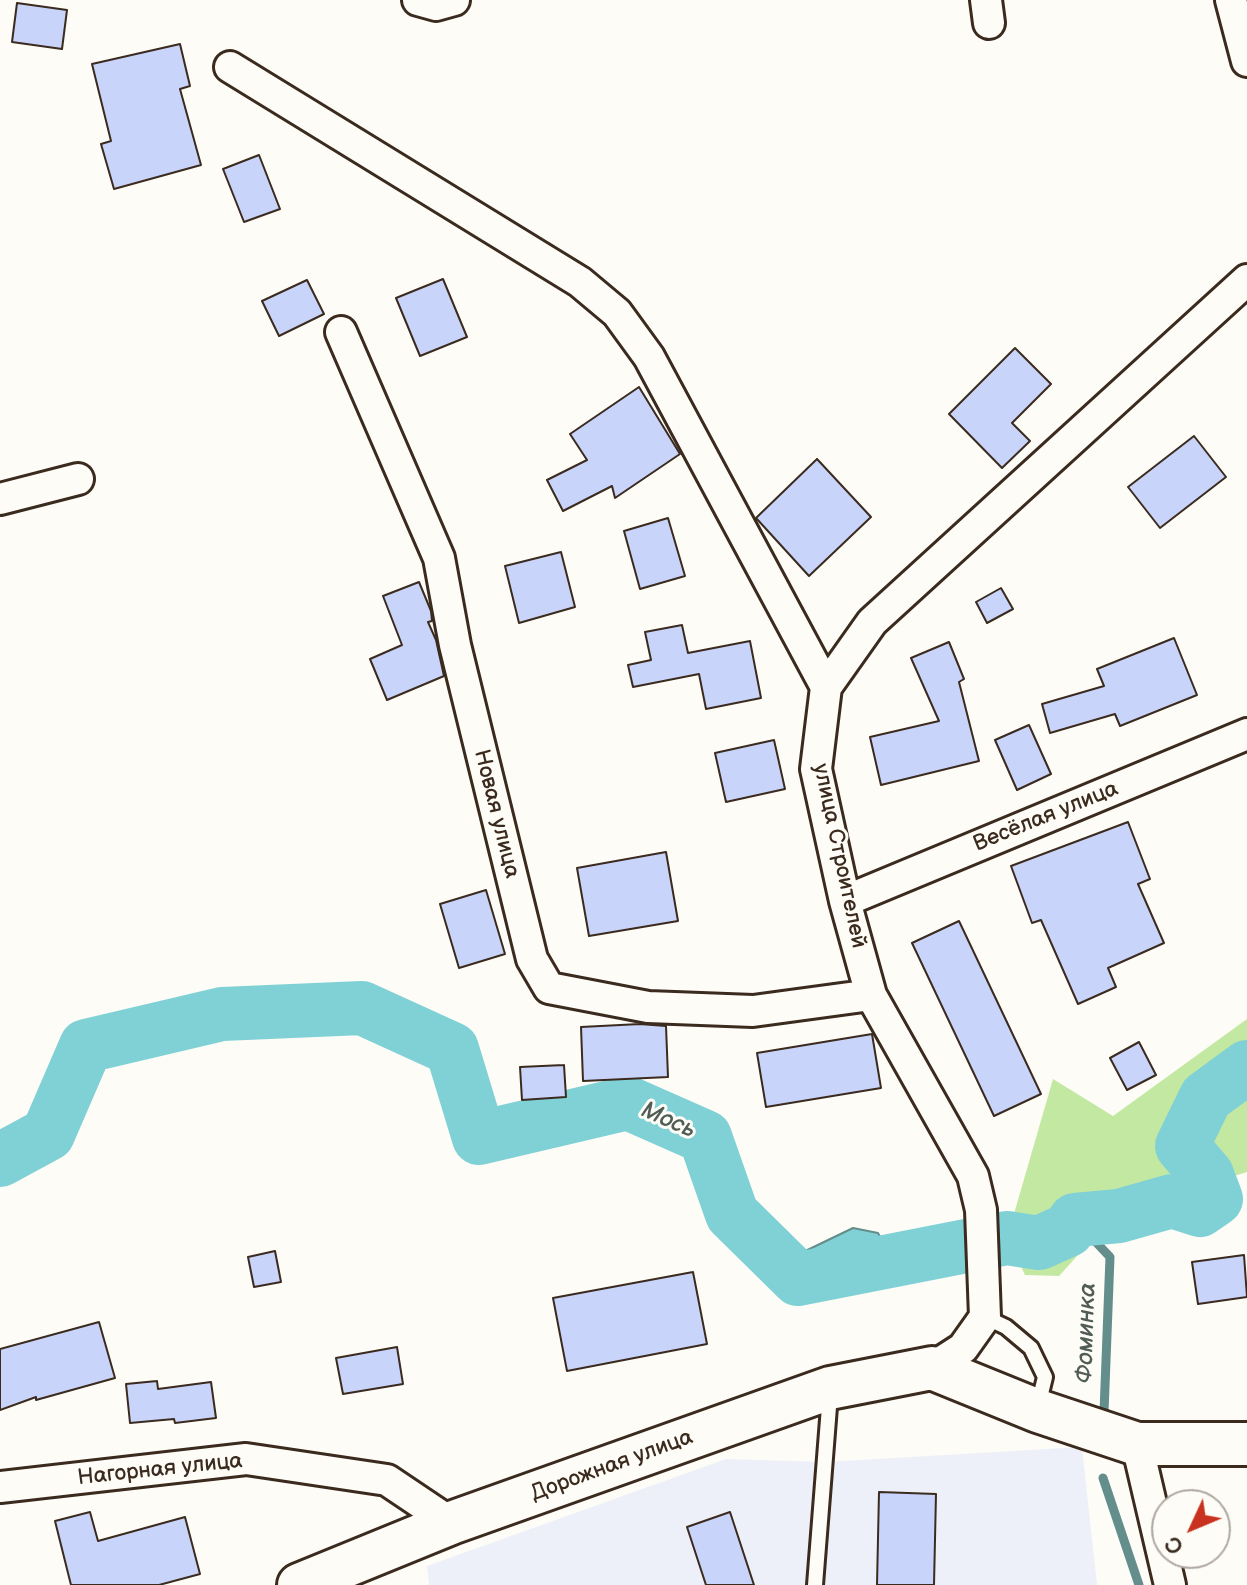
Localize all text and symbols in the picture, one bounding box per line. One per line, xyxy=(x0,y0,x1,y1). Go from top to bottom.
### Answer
street label: Новая улица xyxy=(467,747,525,881)
street label: улица Строителей xyxy=(807,761,871,951)
street label: Весёлая улица xyxy=(970,776,1122,858)
water label: Мось xyxy=(636,1096,700,1146)
water label: Фоминка xyxy=(1071,1282,1103,1384)
street label: Дорожная улица xyxy=(527,1424,697,1508)
street label: Нагорная улица xyxy=(76,1448,244,1492)
north arrow xyxy=(1151,1489,1231,1569)
text: С xyxy=(1160,1530,1190,1560)

